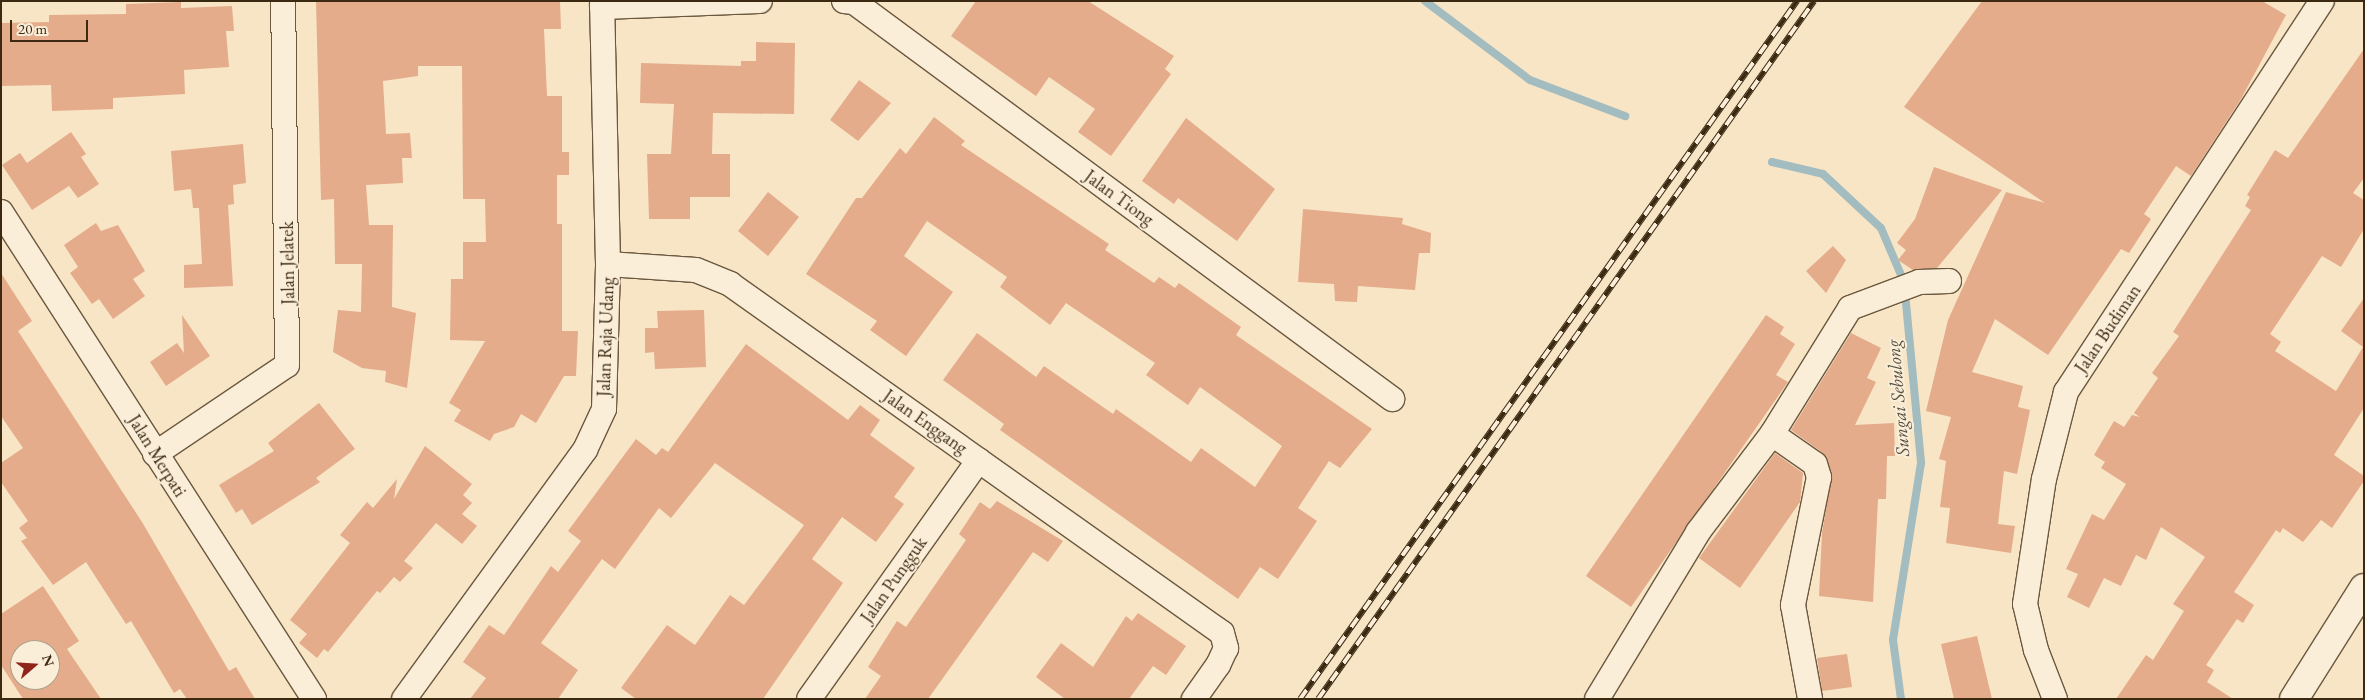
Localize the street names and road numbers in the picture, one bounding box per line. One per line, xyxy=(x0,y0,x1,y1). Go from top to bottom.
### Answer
street label: Jalan Tiong xyxy=(1080,166,1158,230)
street label: Jalan Jelatek xyxy=(276,221,300,305)
street label: Jalan Raja Udang xyxy=(593,277,619,397)
street label: Jalan Budiman xyxy=(2070,281,2146,377)
street label: Jalan Enggang xyxy=(879,385,971,459)
street label: Jalan Merpati xyxy=(123,411,191,501)
street label: Jalan Pungguk xyxy=(856,533,932,627)

